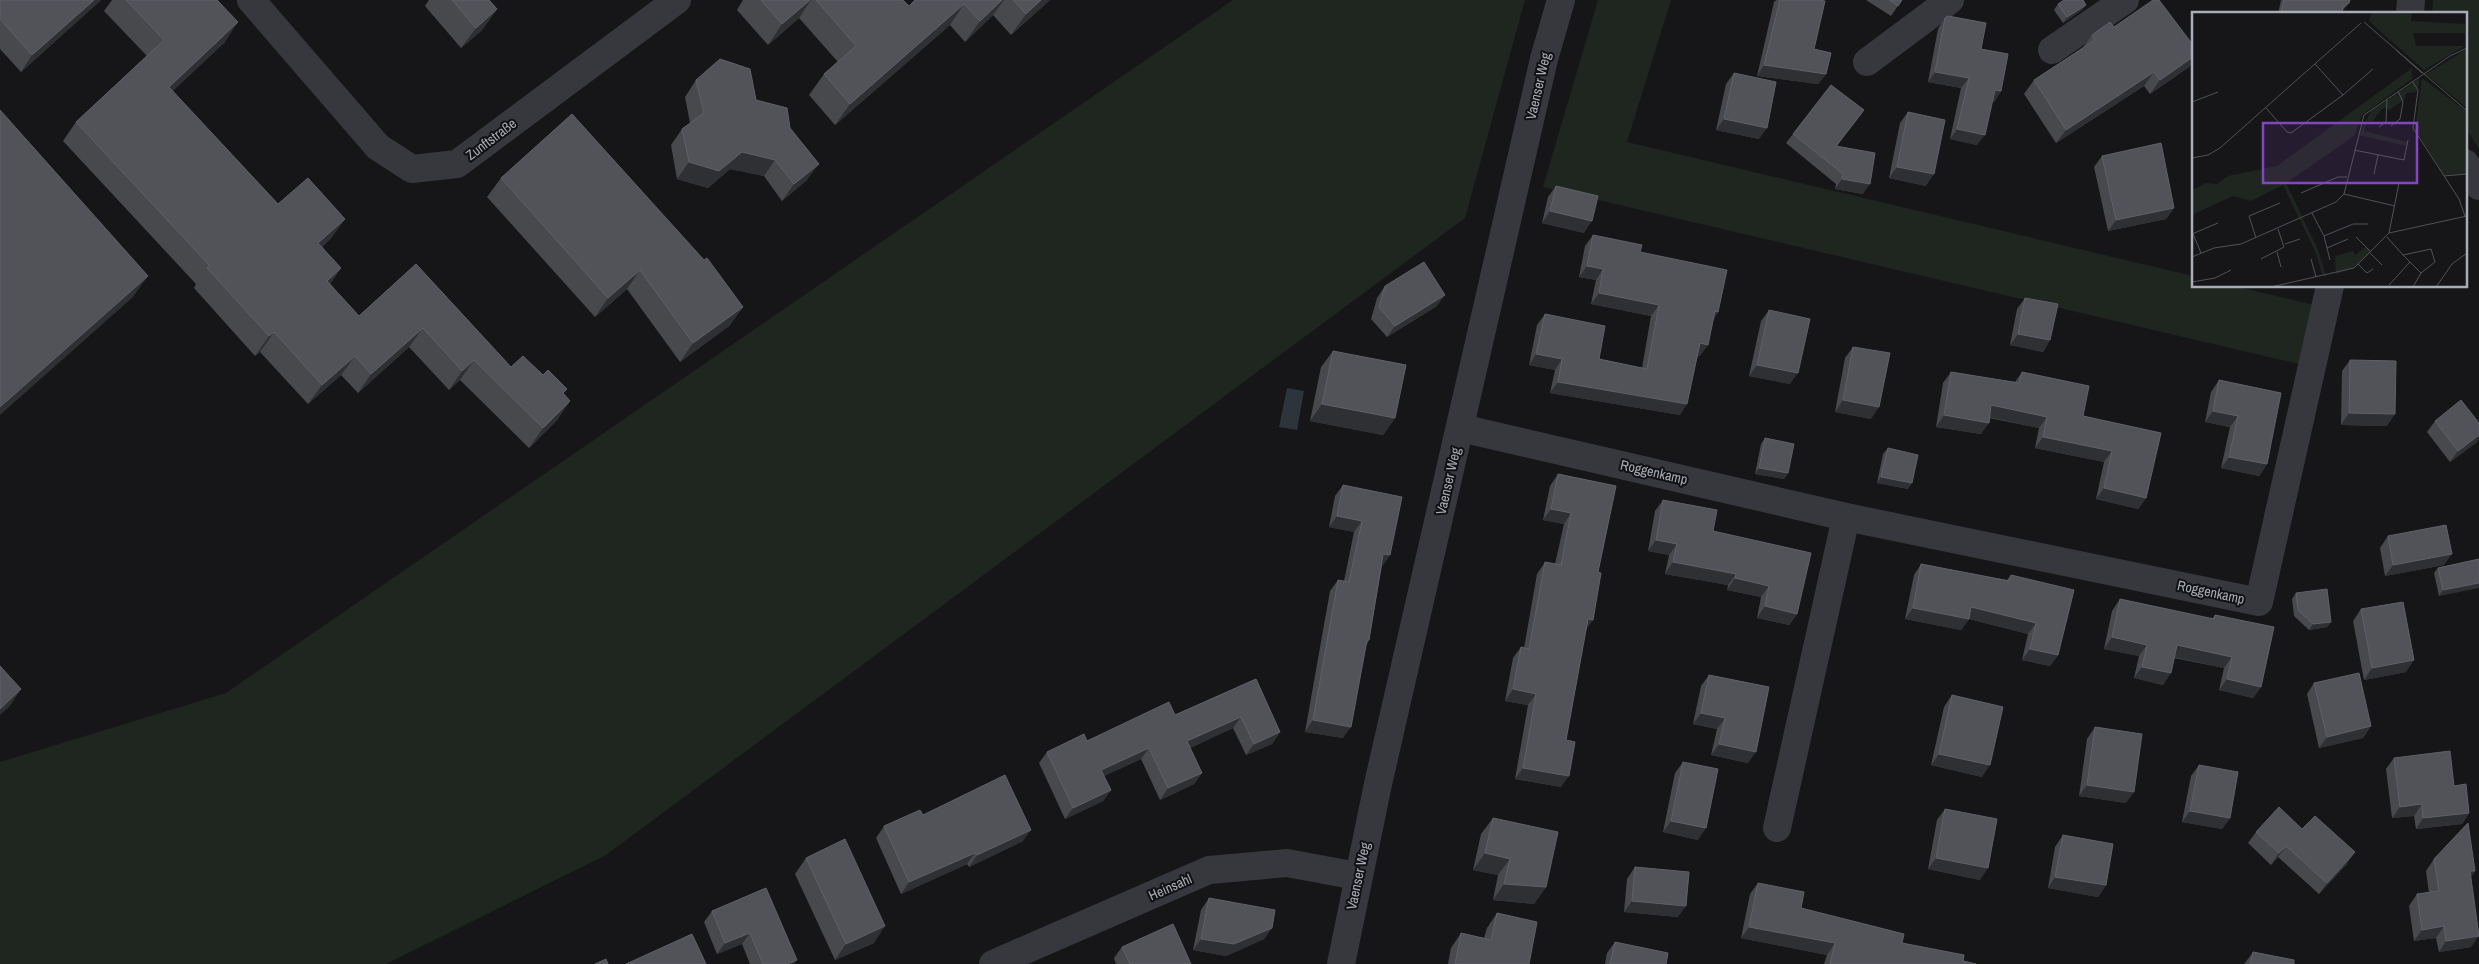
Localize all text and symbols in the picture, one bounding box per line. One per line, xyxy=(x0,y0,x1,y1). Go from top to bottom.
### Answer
inset map xyxy=(2192,12,2466,288)
street label: Vaenser Weg xyxy=(1522,50,1555,121)
street label: Zunftstraße xyxy=(462,114,520,164)
street label: Vaenser Weg xyxy=(1432,445,1465,516)
street label: Roggenkamp xyxy=(1619,456,1689,488)
street label: Roggenkamp xyxy=(2176,576,2246,608)
street label: Vaenser Weg xyxy=(1342,840,1374,911)
street label: Heinsahl xyxy=(1146,870,1194,904)

